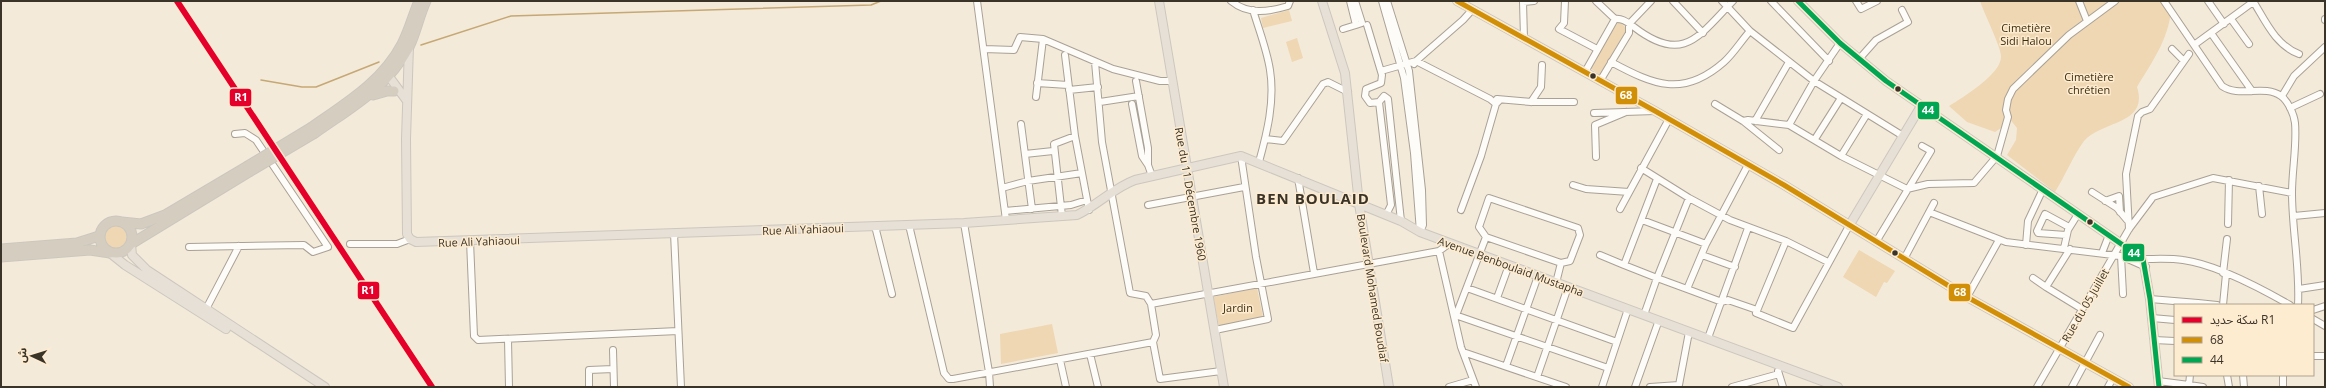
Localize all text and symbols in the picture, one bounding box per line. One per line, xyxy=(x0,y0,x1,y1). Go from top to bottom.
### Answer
park label: Cimetière Sidi Halou xyxy=(2000,20,2052,48)
park label: Cimetière chrétien xyxy=(2064,69,2114,97)
unlabelled marker xyxy=(1588,71,1598,81)
unlabelled marker xyxy=(1893,84,1903,94)
line badge: 68 xyxy=(1615,86,1638,105)
text: 68 xyxy=(1620,87,1632,102)
line badge: R1 xyxy=(229,88,252,107)
text: R1 xyxy=(234,89,248,104)
line badge: 44 xyxy=(1917,101,1940,120)
text: 44 xyxy=(1922,102,1935,117)
street label: Rue du 11 Décembre 1960 xyxy=(1172,126,1210,262)
district label: BEN BOULAID xyxy=(1256,188,1370,208)
street label: Boulevard Mohamed Boudiaf xyxy=(1354,213,1392,365)
unlabelled marker xyxy=(2085,217,2095,227)
street label: Rue Ali Yahiaoui xyxy=(762,220,844,238)
street label: Rue Ali Yahiaoui xyxy=(438,232,520,250)
street label: Avenue Benboulaid Mustapha xyxy=(1436,233,1586,299)
line badge: 44 xyxy=(2122,243,2145,262)
text: 44 xyxy=(2128,245,2141,260)
unlabelled marker xyxy=(1890,248,1900,258)
street label: Rue du 05 Juillet xyxy=(2058,265,2112,344)
line badge: R1 xyxy=(357,281,380,300)
text: R1 xyxy=(361,282,375,297)
line badge: 68 xyxy=(1948,283,1971,302)
text: 68 xyxy=(1954,284,1966,299)
park label: Jardin xyxy=(1222,300,1253,315)
legend xyxy=(2174,304,2314,376)
text: سكة حديد R1 xyxy=(2210,311,2275,328)
text: 68 xyxy=(2210,331,2224,348)
north arrow xyxy=(12,336,52,376)
text: ش xyxy=(14,347,30,363)
text: 44 xyxy=(2210,351,2224,368)

